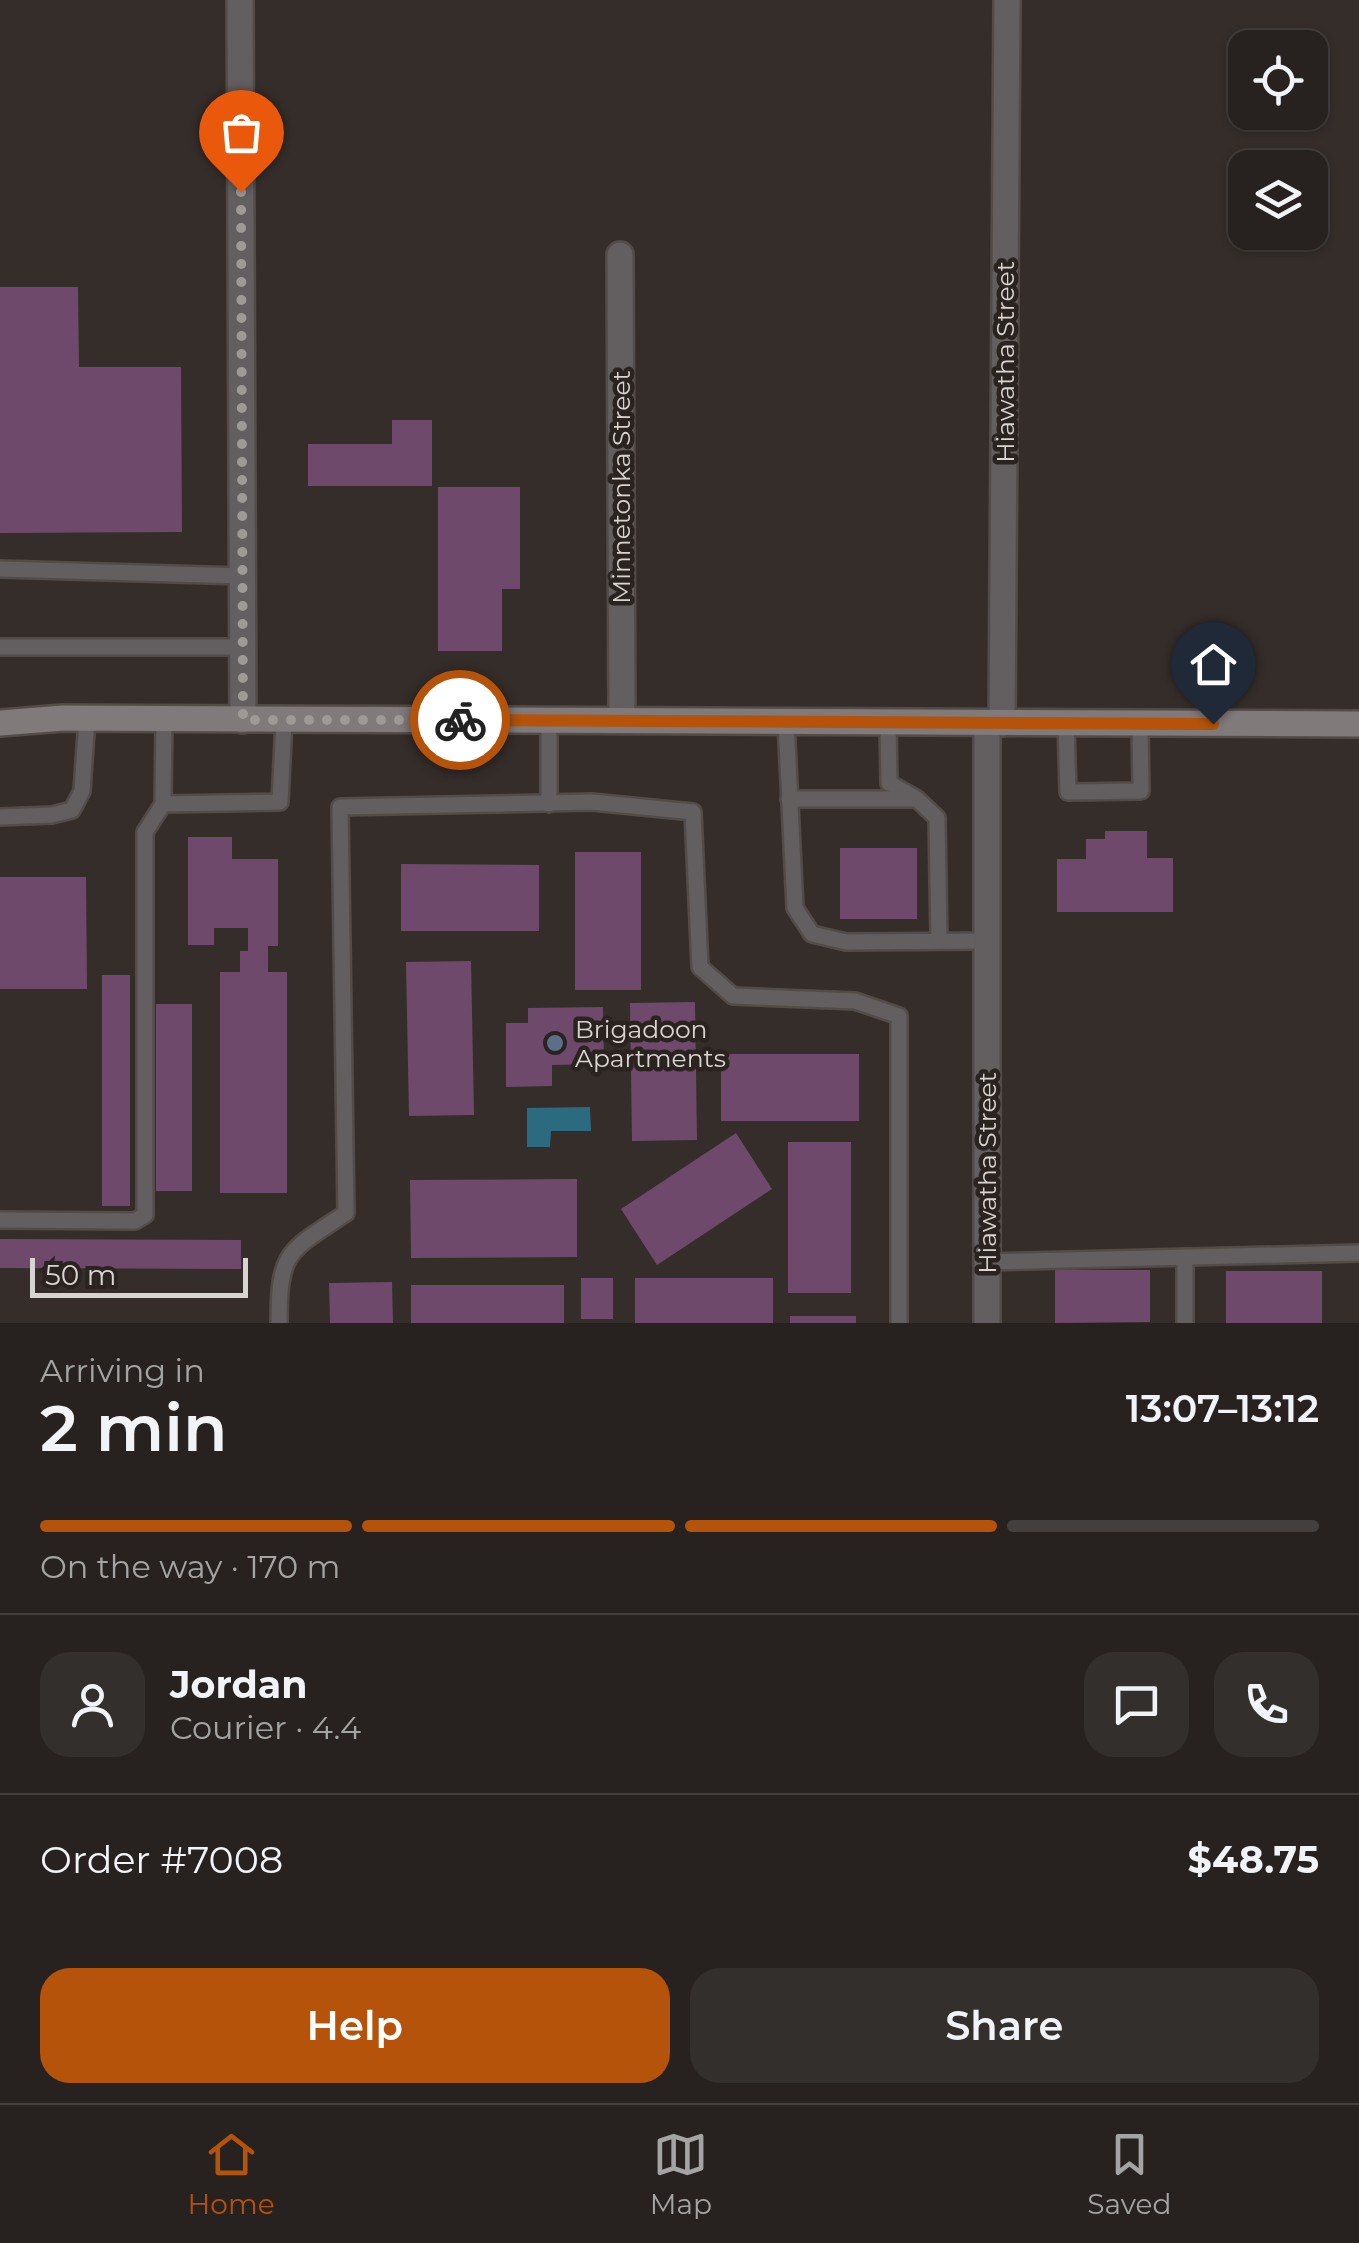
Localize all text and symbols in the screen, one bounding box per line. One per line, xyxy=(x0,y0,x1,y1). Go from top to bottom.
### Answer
map controls xyxy=(1228,30,1328,250)
button: locate xyxy=(1228,30,1328,130)
pin xyxy=(199,90,284,193)
icon: bag xyxy=(214,105,269,160)
button: layers xyxy=(1228,150,1328,250)
street label: Hiawatha Street xyxy=(990,261,1020,463)
street label: Minnetonka Street xyxy=(606,370,636,604)
pin xyxy=(1171,622,1256,725)
icon: home xyxy=(1186,637,1241,692)
courier xyxy=(410,670,510,770)
icon: bike xyxy=(433,693,488,748)
place label: Brigadoon Apartments xyxy=(575,1014,726,1073)
marker: Brigadoon Apartments xyxy=(544,1032,566,1054)
street label: Hiawatha Street xyxy=(972,1072,1002,1274)
scale bar xyxy=(30,1253,248,1298)
text: 50 m xyxy=(45,1258,116,1292)
text: Arriving in xyxy=(40,1351,205,1390)
text: 13:07–13:12 xyxy=(1126,1385,1319,1432)
text: 2 min xyxy=(40,1388,228,1467)
text: On the way · 170 m xyxy=(40,1547,340,1586)
button: person xyxy=(40,1652,145,1757)
button: chat xyxy=(1084,1652,1189,1757)
button: phone xyxy=(1214,1652,1319,1757)
text: Jordan xyxy=(170,1661,308,1708)
text: Courier · 4.4 xyxy=(170,1708,361,1747)
text: Order #7008 xyxy=(40,1836,283,1883)
text: $48.75 xyxy=(1187,1836,1319,1883)
button: Help xyxy=(40,1968,670,2083)
button: Share xyxy=(690,1968,1319,2083)
tab: Home xyxy=(188,2127,275,2221)
tab: Map xyxy=(650,2127,712,2221)
tab: Saved xyxy=(1087,2127,1171,2221)

